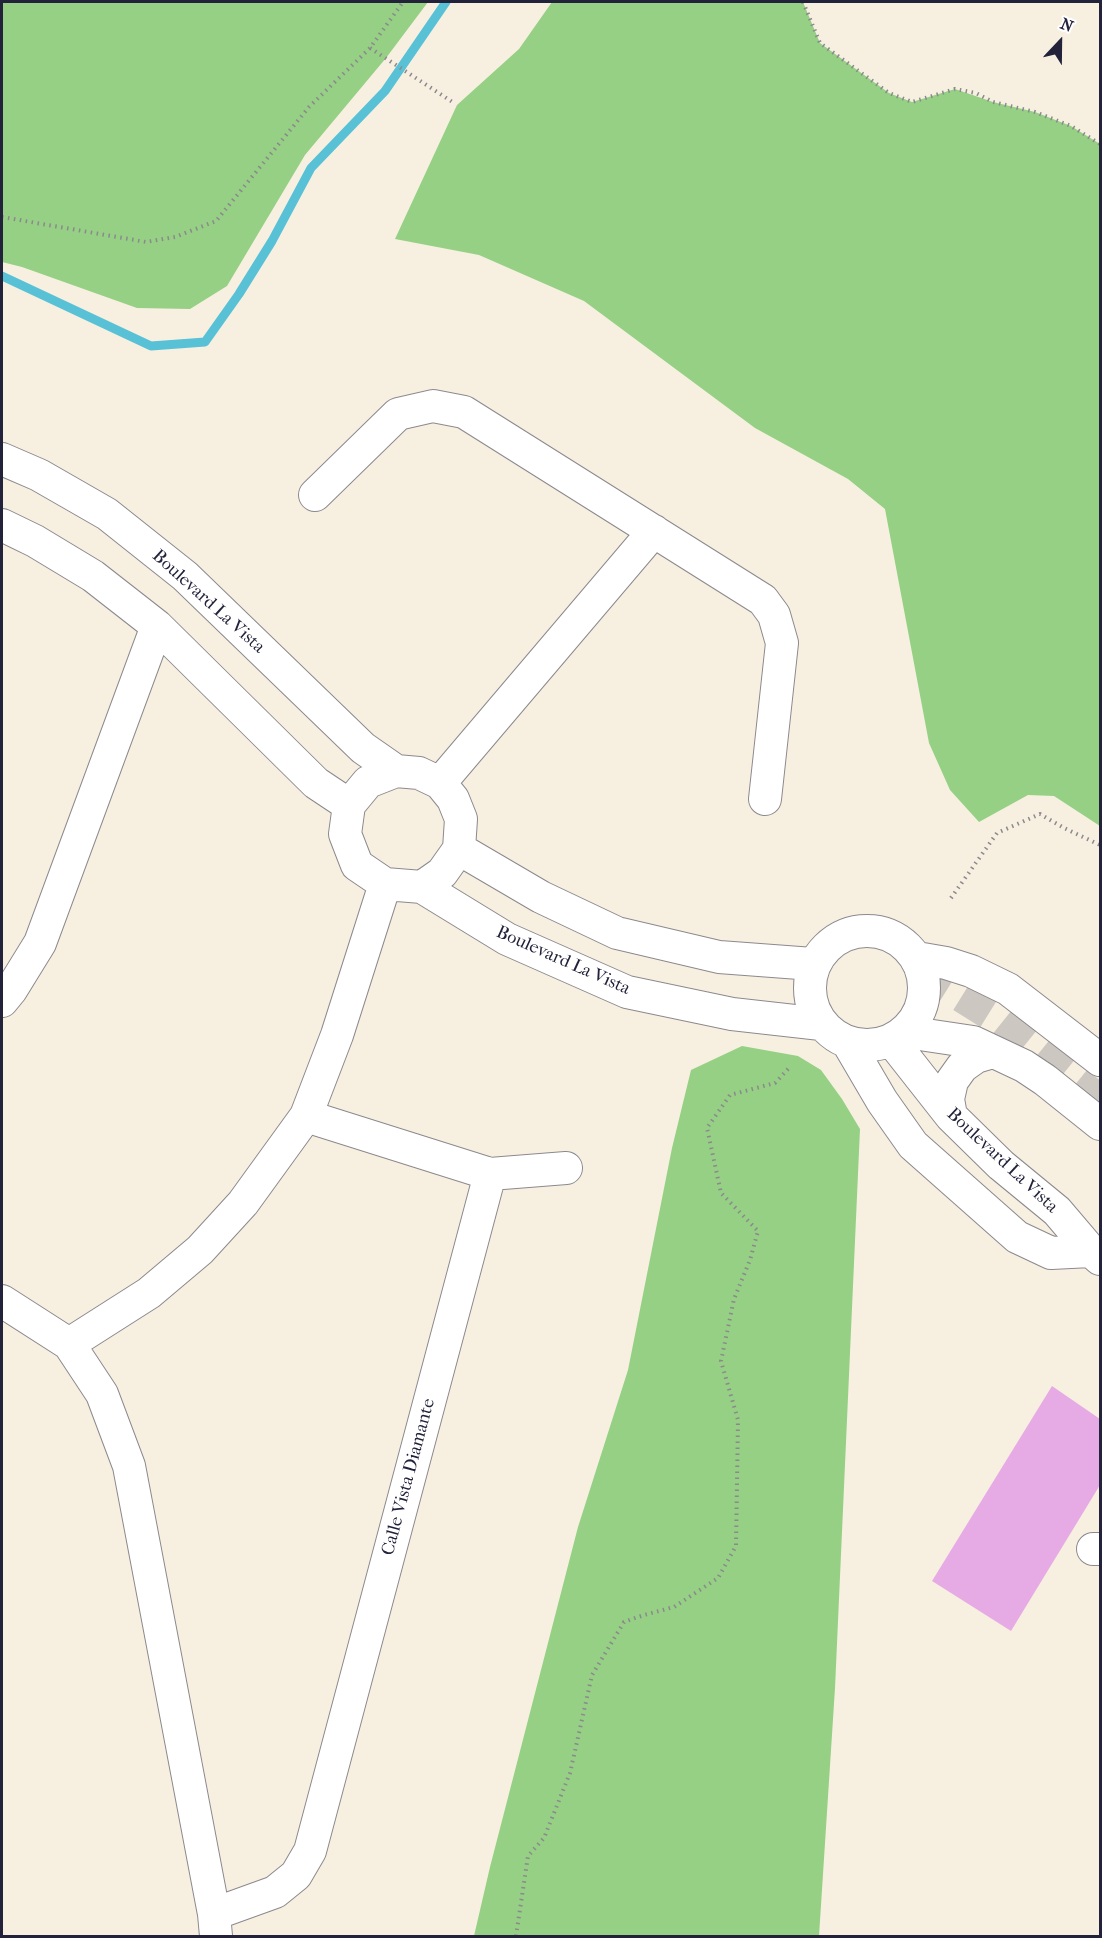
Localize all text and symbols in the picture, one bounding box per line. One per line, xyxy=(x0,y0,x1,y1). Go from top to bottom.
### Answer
north arrow xyxy=(1030,12,1090,72)
text: N xyxy=(1058,14,1076,36)
street label: Boulevard La Vista xyxy=(147,546,269,658)
street label: Boulevard La Vista xyxy=(493,922,633,1000)
street label: Boulevard La Vista xyxy=(942,1104,1062,1218)
street label: Calle Vista Diamante xyxy=(378,1396,440,1558)

